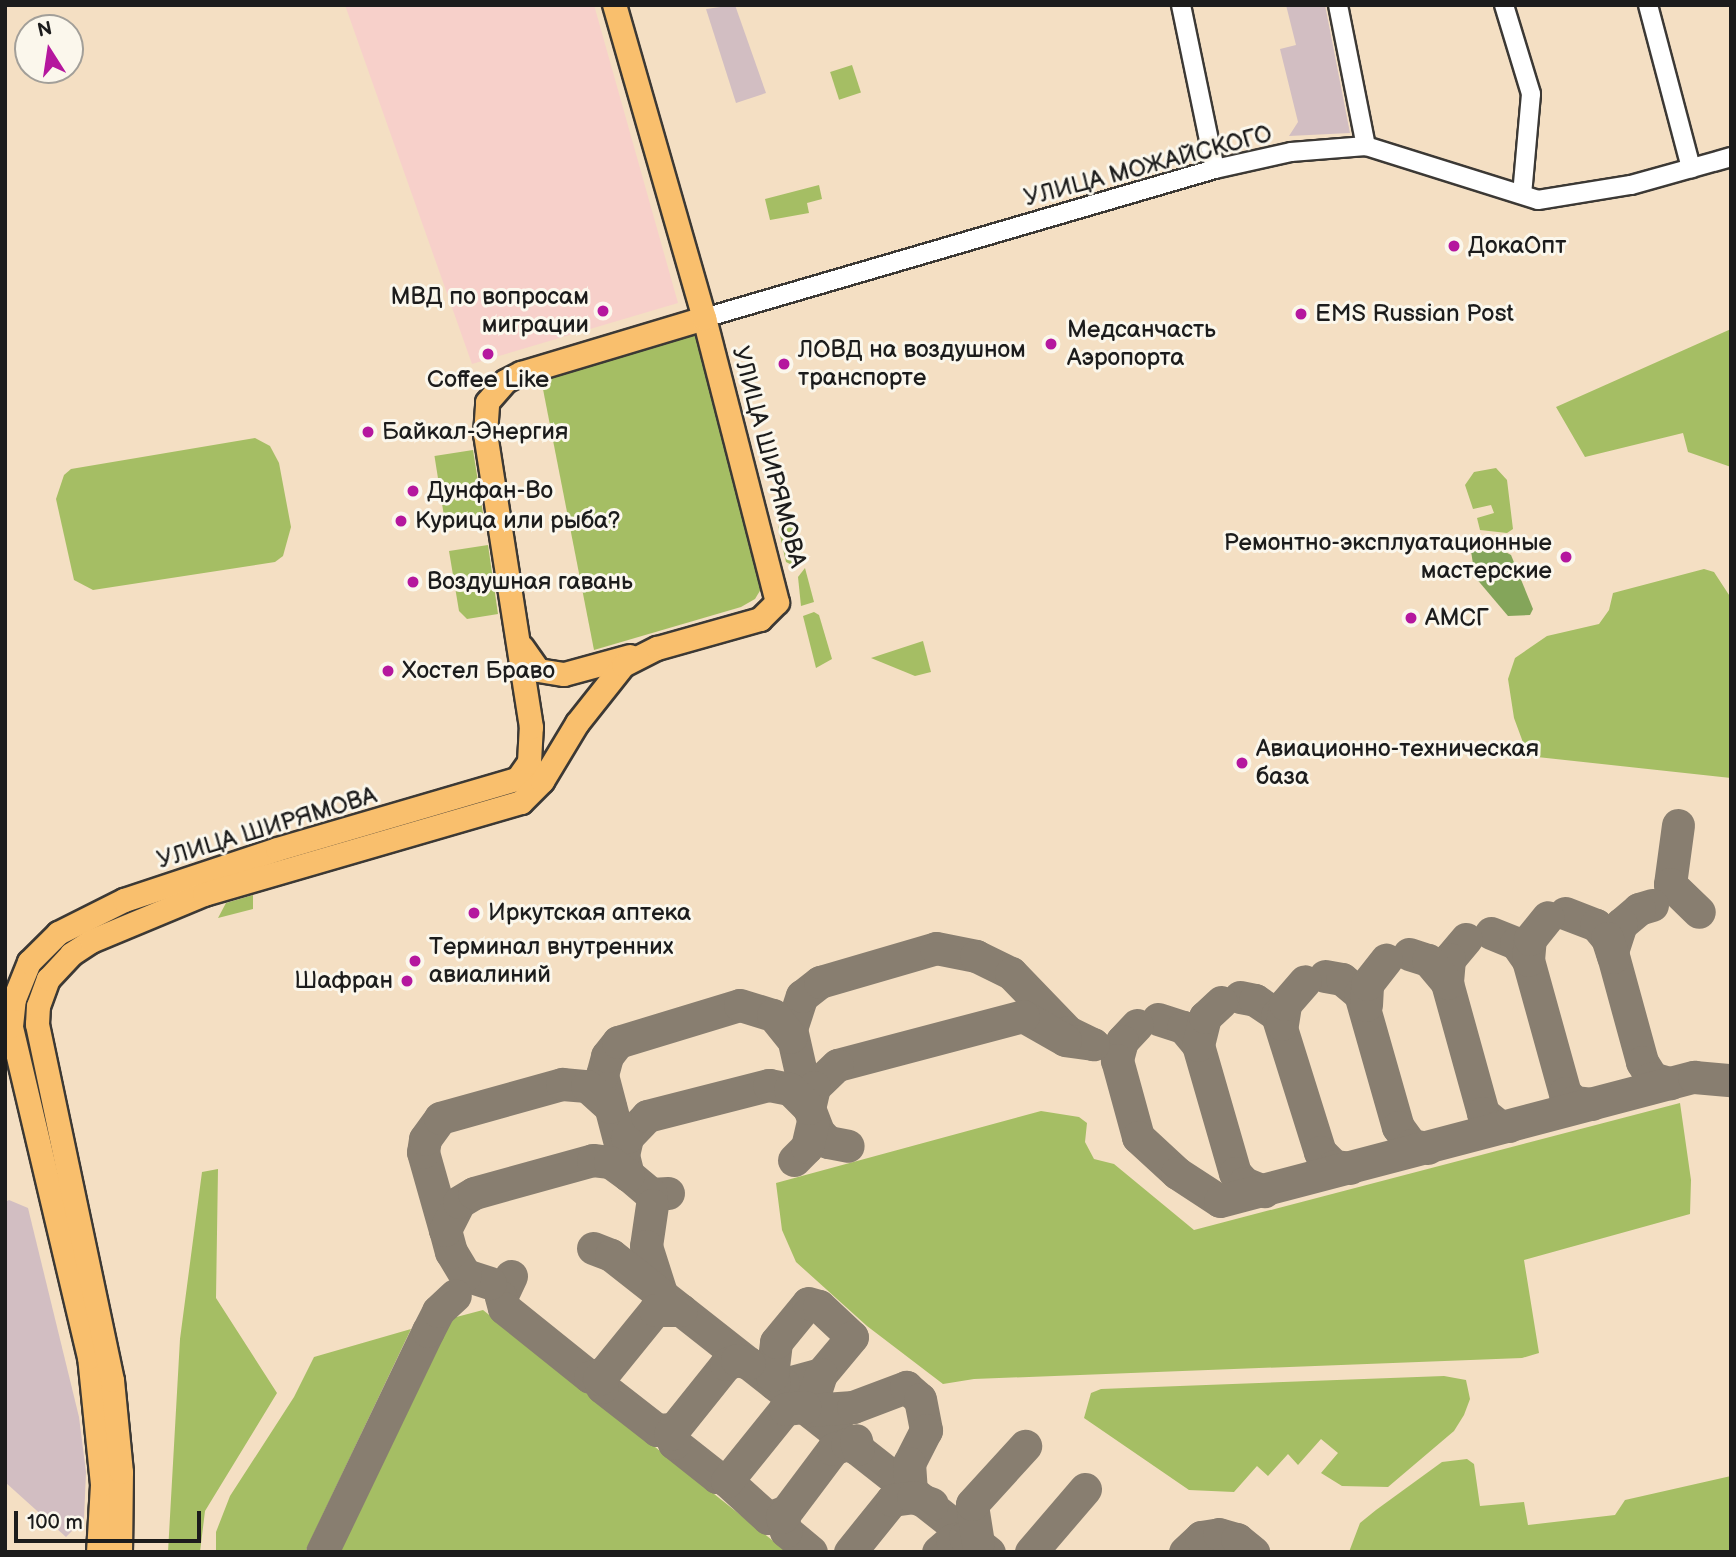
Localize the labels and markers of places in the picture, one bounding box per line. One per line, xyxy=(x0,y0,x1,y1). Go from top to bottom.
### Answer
place label: ДокаОпт xyxy=(1468,232,1566,260)
marker: ДокаОпт xyxy=(1446,238,1462,254)
place label: МВД по вопросам миграции xyxy=(390,283,589,339)
place label: EMS Russian Рost xyxy=(1315,300,1514,328)
marker: МВД по вопросам миграции xyxy=(595,303,611,319)
marker: EMS Russian Рost xyxy=(1293,306,1309,322)
place label: Медсанчасть Аэропорта xyxy=(1067,316,1216,372)
marker: Медсанчасть Аэропорта xyxy=(1041,334,1061,354)
place label: ЛОВД на воздушном транспорте xyxy=(798,336,1026,392)
marker: Coffee Like xyxy=(480,346,496,362)
marker: ЛОВД на воздушном транспорте xyxy=(776,356,792,372)
place label: Coffee Like xyxy=(427,366,549,394)
place label: Байкал-Энергия xyxy=(382,418,568,446)
marker: Байкал-Энергия xyxy=(360,424,376,440)
place label: Дунфан-Во xyxy=(427,477,553,505)
marker: Дунфан-Во xyxy=(405,483,421,499)
place label: Курица или рыба? xyxy=(415,507,620,535)
marker: Курица или рыба? xyxy=(393,513,409,529)
place label: Ремонтно-эксплуатационные мастерские xyxy=(1223,529,1552,585)
marker: Ремонтно-эксплуатационные мастерские xyxy=(1558,549,1574,565)
place label: Воздушная гавань xyxy=(427,568,633,596)
marker: Воздушная гавань xyxy=(405,574,421,590)
place label: АМСГ xyxy=(1425,604,1489,632)
marker: АМСГ xyxy=(1403,610,1419,626)
place label: Хостел Браво xyxy=(402,657,555,685)
marker: Хостел Браво xyxy=(380,663,396,679)
place label: Авиационно-техническая база xyxy=(1256,735,1539,791)
marker: Авиационно-техническая база xyxy=(1234,755,1250,771)
place label: Иркутская аптека xyxy=(488,899,691,927)
marker: Иркутская аптека xyxy=(466,905,482,921)
place label: Терминал внутренних авиалиний xyxy=(429,933,674,989)
marker: Терминал внутренних авиалиний xyxy=(407,953,423,969)
place label: Шафран xyxy=(294,967,393,995)
marker: Шафран xyxy=(399,973,415,989)

